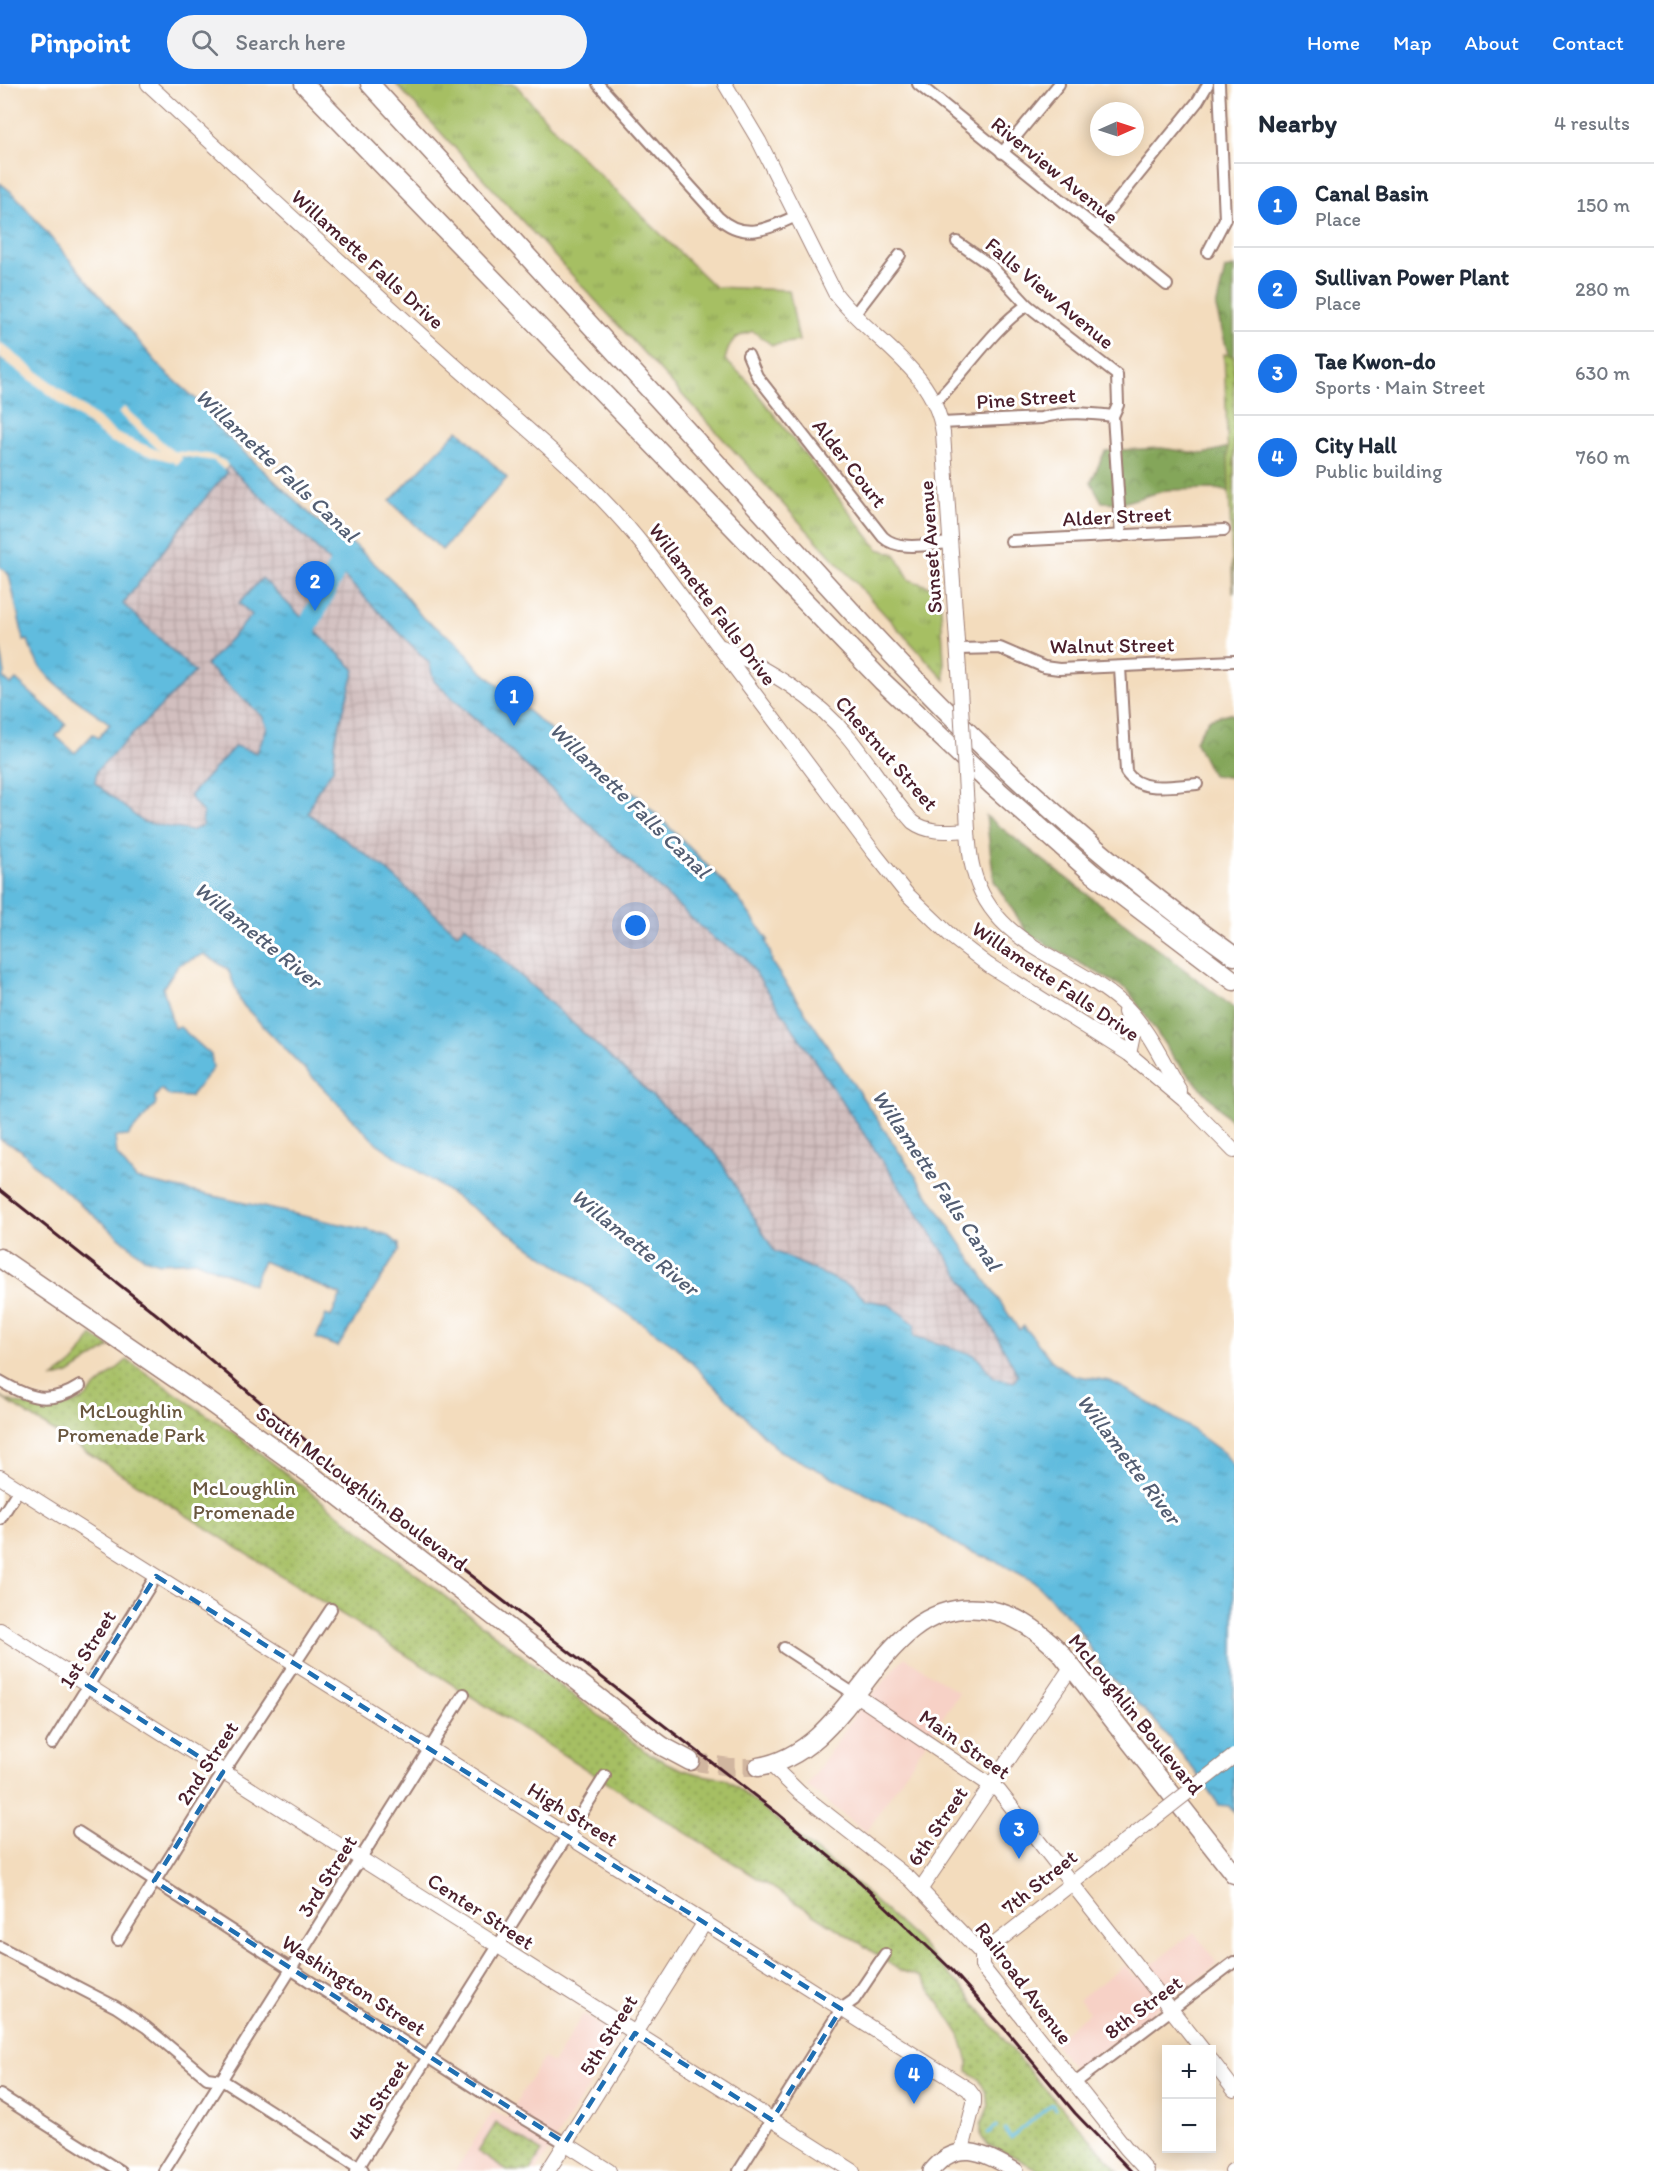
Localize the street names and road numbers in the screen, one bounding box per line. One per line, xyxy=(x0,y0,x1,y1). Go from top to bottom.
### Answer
street label: Riverview Avenue xyxy=(986,111,1124,229)
street label: Willamette Falls Drive xyxy=(286,184,450,334)
street label: Falls View Avenue xyxy=(980,232,1120,354)
street label: Pine Street xyxy=(975,382,1077,414)
street label: Alder Court xyxy=(808,414,892,512)
street label: Sunset Avenue xyxy=(913,480,947,614)
street label: Alder Street xyxy=(1062,501,1172,531)
street label: Willamette Falls Drive xyxy=(644,518,782,690)
street label: Walnut Street xyxy=(1049,631,1175,659)
street label: Chestnut Street xyxy=(830,690,944,816)
street label: Willamette Falls Drive xyxy=(967,916,1145,1046)
street label: South McLoughlin Boulevard xyxy=(251,1400,473,1576)
street label: 1st Street xyxy=(53,1605,121,1693)
street label: McLoughlin Boulevard xyxy=(1063,1628,1209,1800)
street label: Main Street xyxy=(915,1704,1015,1785)
street label: 2nd Street xyxy=(171,1716,243,1810)
street label: High Street xyxy=(523,1776,623,1852)
street label: 6th Street xyxy=(901,1781,973,1870)
street label: 3rd Street xyxy=(292,1830,362,1921)
street label: 7th Street xyxy=(996,1844,1082,1920)
street label: Center Street xyxy=(423,1867,539,1955)
street label: Railroad Avenue xyxy=(970,1917,1078,2049)
street label: Washington Street xyxy=(277,1929,431,2041)
street label: 8th Street xyxy=(1099,1970,1187,2044)
street label: 5th Street xyxy=(573,1990,643,2080)
street label: 4th Street xyxy=(343,2055,414,2145)

